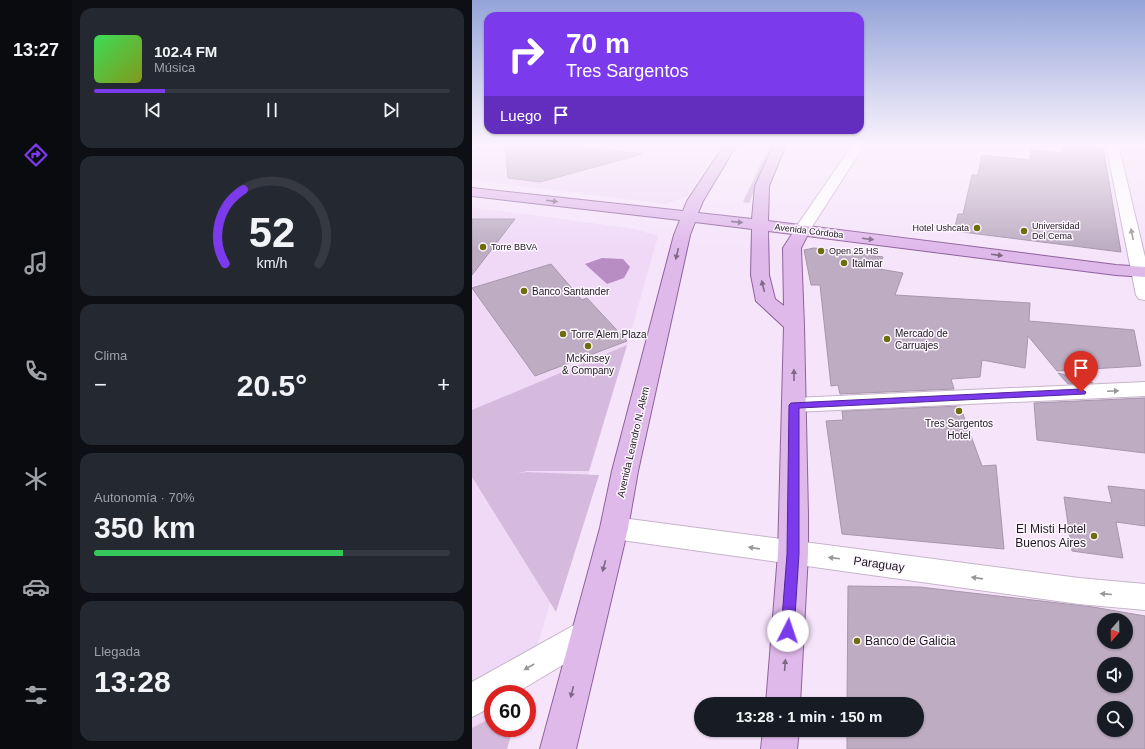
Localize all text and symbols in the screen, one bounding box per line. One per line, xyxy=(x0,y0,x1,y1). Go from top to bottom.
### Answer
icon: right xyxy=(500,28,552,80)
text: 70 m xyxy=(566,28,630,59)
text: 13:27 xyxy=(13,40,59,60)
text: 102.4 FM xyxy=(154,43,217,60)
text: Música xyxy=(154,60,195,75)
text: Tres Sargentos xyxy=(566,61,688,81)
icon: previous xyxy=(142,99,164,121)
icon: pause xyxy=(261,99,283,121)
icon: next xyxy=(380,99,402,121)
icon: arrive xyxy=(550,104,572,126)
text: Luego xyxy=(500,107,542,124)
icon: directions xyxy=(22,141,50,169)
one-way arrow xyxy=(546,198,558,204)
text: 52 xyxy=(249,209,295,256)
one-way arrow xyxy=(731,219,743,225)
place label: Universidad Del Cema xyxy=(1032,221,1080,241)
street label: Avenida Córdoba xyxy=(774,222,844,240)
place label: Hotel Ushcata xyxy=(912,223,969,233)
marker: Hotel Ushcata xyxy=(972,223,982,233)
marker: Universidad Del Cema xyxy=(1019,226,1029,236)
one-way arrow xyxy=(1128,228,1134,240)
one-way arrow xyxy=(862,235,874,242)
marker: Torre BBVA xyxy=(478,242,488,252)
place label: Torre BBVA xyxy=(491,242,537,252)
marker: Open 25 HS xyxy=(816,246,826,256)
place label: Open 25 HS xyxy=(829,246,879,256)
icon: music xyxy=(22,249,50,277)
one-way arrow xyxy=(674,249,680,261)
one-way arrow xyxy=(991,252,1003,258)
text: km/h xyxy=(257,255,288,271)
marker: Italmar xyxy=(839,258,849,268)
place label: Italmar xyxy=(852,258,883,269)
one-way arrow xyxy=(759,279,765,292)
marker: Banco Santander xyxy=(519,286,529,296)
place label: Banco Santander xyxy=(532,286,610,297)
place label: Mercado de Carruajes xyxy=(895,328,948,351)
marker: Torre Alem Plaza xyxy=(558,329,568,339)
place label: Torre Alem Plaza xyxy=(571,329,647,340)
marker: Mercado de Carruajes xyxy=(882,334,892,344)
marker: McKinsey & Company xyxy=(583,341,593,351)
text: Clima xyxy=(94,348,127,363)
pin xyxy=(1064,351,1098,392)
place label: McKinsey & Company xyxy=(562,353,614,376)
icon: phone xyxy=(22,357,50,385)
icon: arrive xyxy=(1070,357,1092,379)
one-way arrow xyxy=(791,368,797,381)
text: 20.5° xyxy=(237,369,307,402)
text: − xyxy=(94,372,107,397)
text: + xyxy=(437,372,450,397)
street label: Avenida Leandro N. Alem xyxy=(615,386,651,498)
one-way arrow xyxy=(1107,387,1119,394)
marker: Tres Sargentos Hotel xyxy=(954,406,964,416)
place label: Tres Sargentos Hotel xyxy=(925,418,993,441)
icon: climate xyxy=(22,465,50,493)
text: Autonomía · 70% xyxy=(94,490,194,505)
text: 350 km xyxy=(94,511,196,544)
place label: El Misti Hotel Buenos Aires xyxy=(1015,522,1086,550)
marker: El Misti Hotel Buenos Aires xyxy=(1089,531,1099,541)
one-way arrow xyxy=(748,545,760,551)
street label: Paraguay xyxy=(853,553,905,575)
one-way arrow xyxy=(828,555,841,562)
one-way arrow xyxy=(601,560,607,572)
icon: car xyxy=(22,573,50,601)
one-way arrow xyxy=(971,575,983,581)
one-way arrow xyxy=(1100,591,1112,597)
position arrow xyxy=(767,610,809,652)
north arrow xyxy=(1097,613,1133,649)
map controls xyxy=(1097,613,1133,737)
place label: Banco de Galicia xyxy=(865,634,956,648)
marker: Banco de Galicia xyxy=(852,636,862,646)
text: Llegada xyxy=(94,644,140,659)
button: sound xyxy=(1097,657,1133,693)
one-way arrow xyxy=(782,659,789,671)
one-way arrow xyxy=(523,664,535,671)
text: 13:28 xyxy=(94,665,171,698)
icon: filters xyxy=(22,681,50,709)
speed limit sign: 60 xyxy=(484,685,536,737)
one-way arrow xyxy=(569,686,575,698)
button: search xyxy=(1097,701,1133,737)
text: 13:28 · 1 min · 150 m xyxy=(736,708,882,725)

